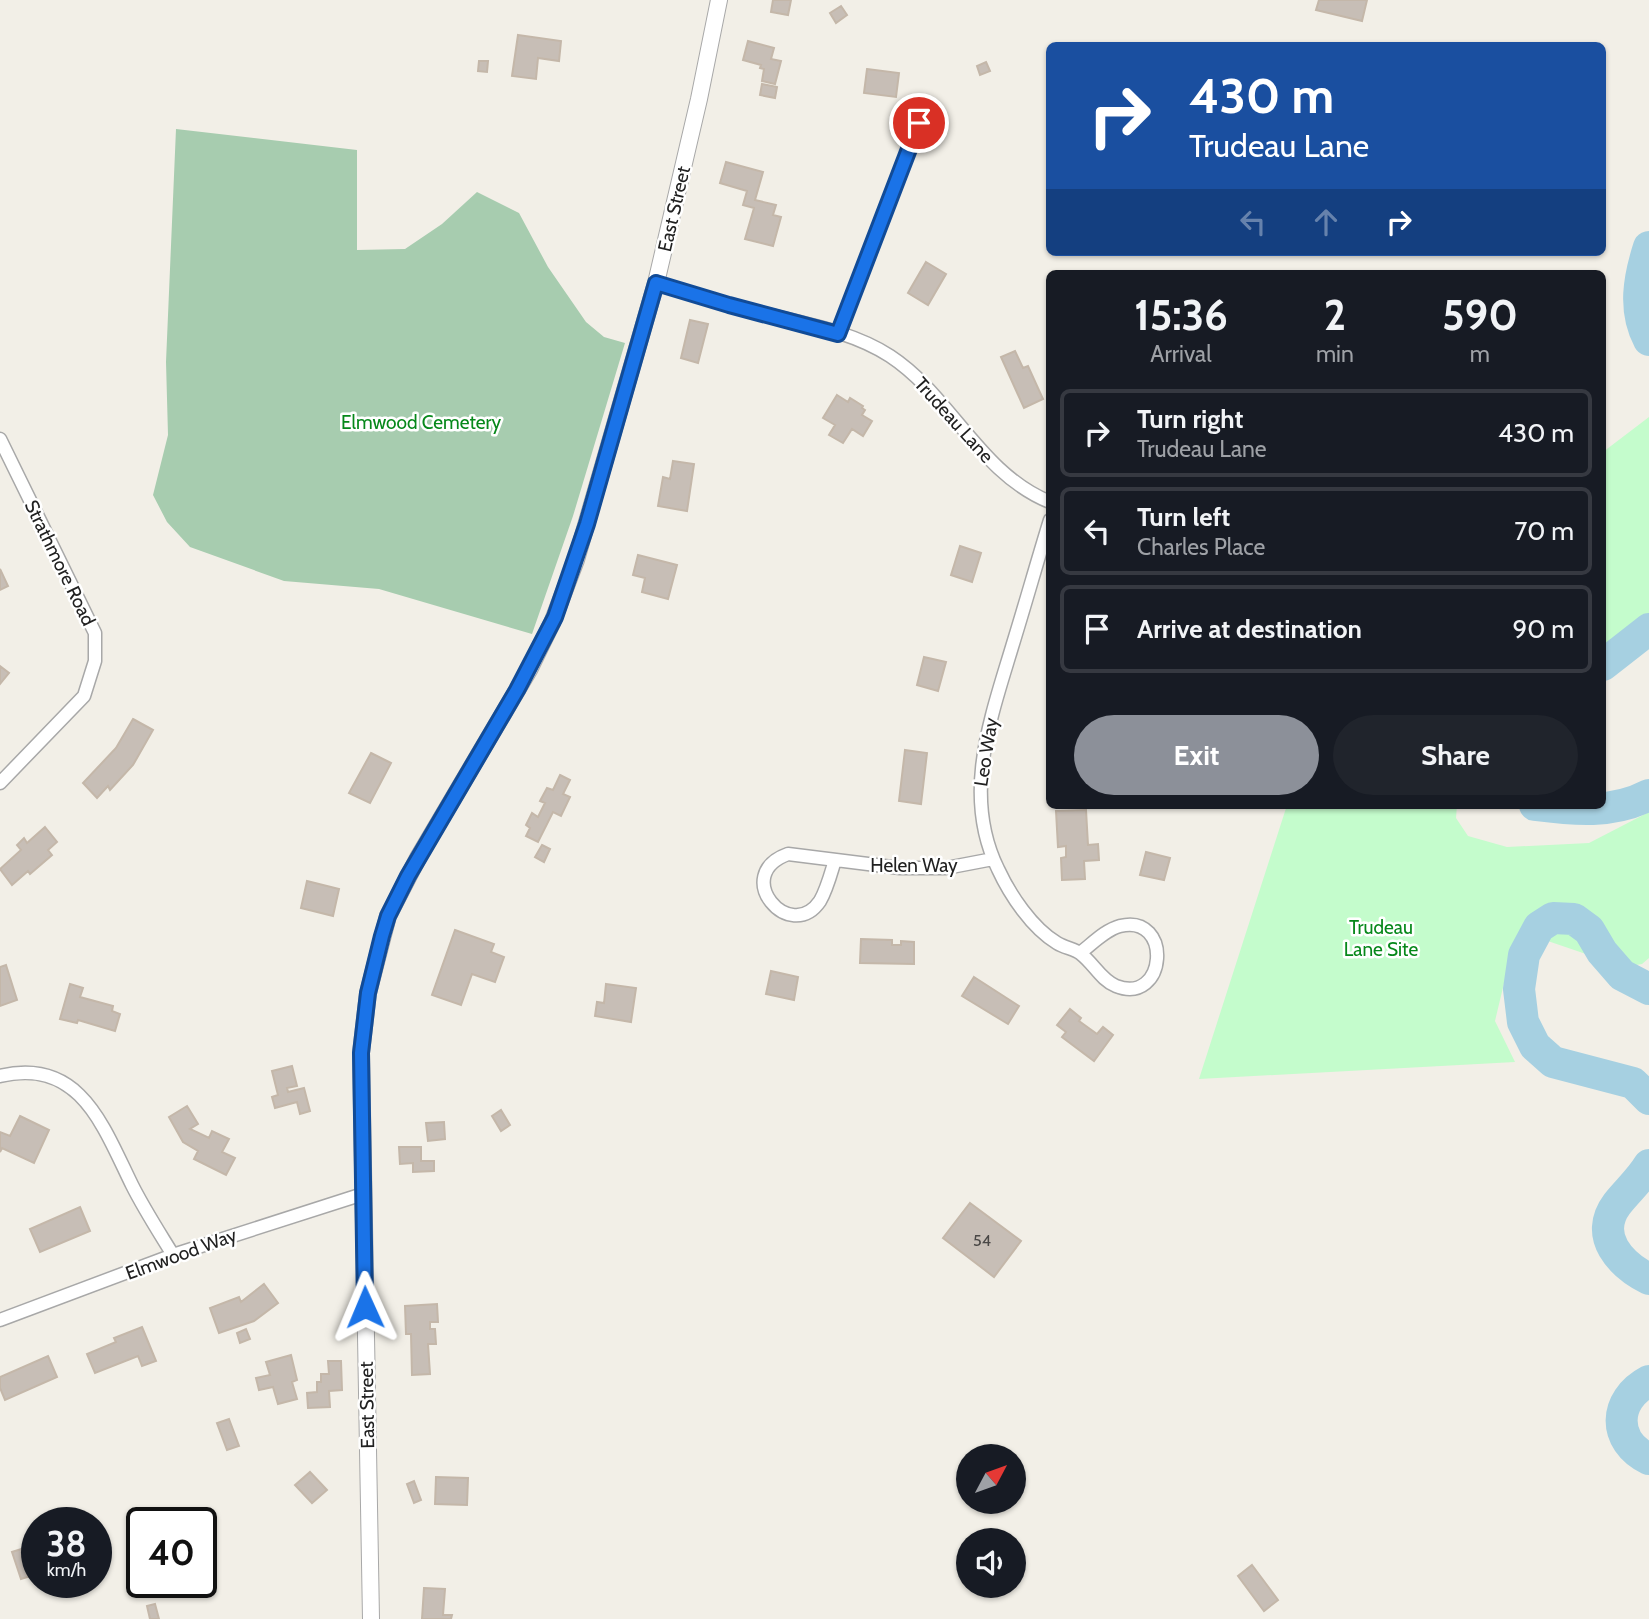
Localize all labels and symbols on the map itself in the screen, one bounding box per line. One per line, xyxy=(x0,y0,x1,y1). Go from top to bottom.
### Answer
pin xyxy=(889,93,949,153)
street label: East Street xyxy=(653,163,695,254)
street label: Trudeau Lane xyxy=(910,373,999,468)
park label: Elmwood Cemetery xyxy=(341,411,501,434)
street label: Strathmore Road xyxy=(20,496,100,630)
street label: Leo Way xyxy=(969,716,1003,788)
street label: Helen Way xyxy=(870,854,958,877)
park label: Trudeau Lane Site xyxy=(1344,916,1418,961)
street label: Elmwood Way xyxy=(122,1223,240,1285)
house number: 54 xyxy=(973,1231,991,1250)
position arrow xyxy=(328,1270,402,1344)
street label: East Street xyxy=(355,1361,379,1449)
north arrow xyxy=(956,1444,1026,1514)
speed limit sign: 40 xyxy=(126,1507,217,1598)

